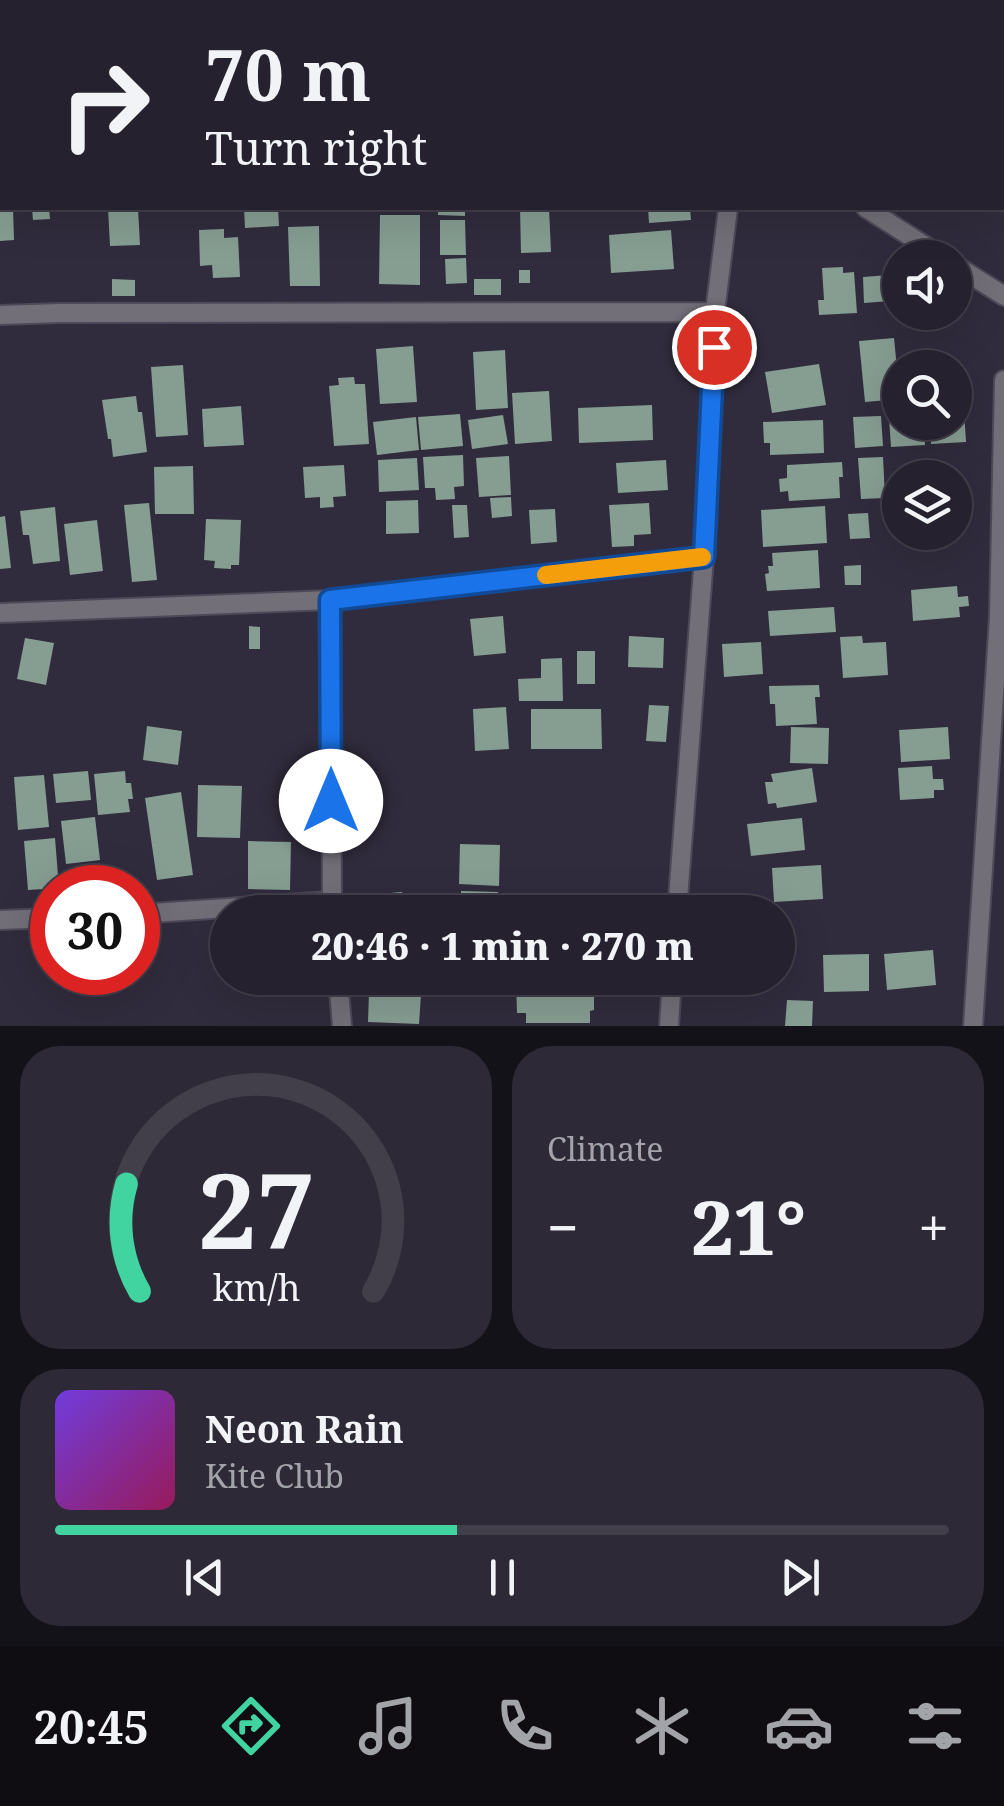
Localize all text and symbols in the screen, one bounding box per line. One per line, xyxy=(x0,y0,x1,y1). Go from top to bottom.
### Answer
text: 70 m xyxy=(205,26,371,122)
icon: right xyxy=(40,40,170,170)
text: Turn right xyxy=(205,117,427,178)
map controls xyxy=(882,240,972,550)
button: sound xyxy=(882,240,972,330)
pin xyxy=(672,305,757,390)
icon: arrive xyxy=(687,320,742,375)
button: search xyxy=(882,350,972,440)
button: layers xyxy=(882,460,972,550)
position arrow xyxy=(279,749,383,853)
speed limit sign: 30 xyxy=(30,865,160,995)
text: 20:46 · 1 min · 270 m xyxy=(311,919,694,971)
text: Climate xyxy=(547,1127,663,1170)
text: 27 xyxy=(197,1138,315,1279)
text: 21° xyxy=(691,1175,806,1277)
text: − xyxy=(547,1189,579,1264)
text: + xyxy=(918,1189,949,1264)
text: km/h xyxy=(212,1263,300,1311)
text: Neon Rain xyxy=(205,1402,404,1454)
text: Kite Club xyxy=(205,1454,344,1497)
icon: previous xyxy=(177,1550,232,1605)
icon: pause xyxy=(475,1550,530,1605)
icon: next xyxy=(773,1550,828,1605)
icon: directions xyxy=(216,1691,286,1761)
icon: music xyxy=(353,1691,423,1761)
icon: phone xyxy=(490,1691,560,1761)
icon: climate xyxy=(627,1691,697,1761)
icon: car xyxy=(764,1691,834,1761)
icon: filters xyxy=(900,1691,970,1761)
text: 20:45 xyxy=(33,1696,149,1757)

